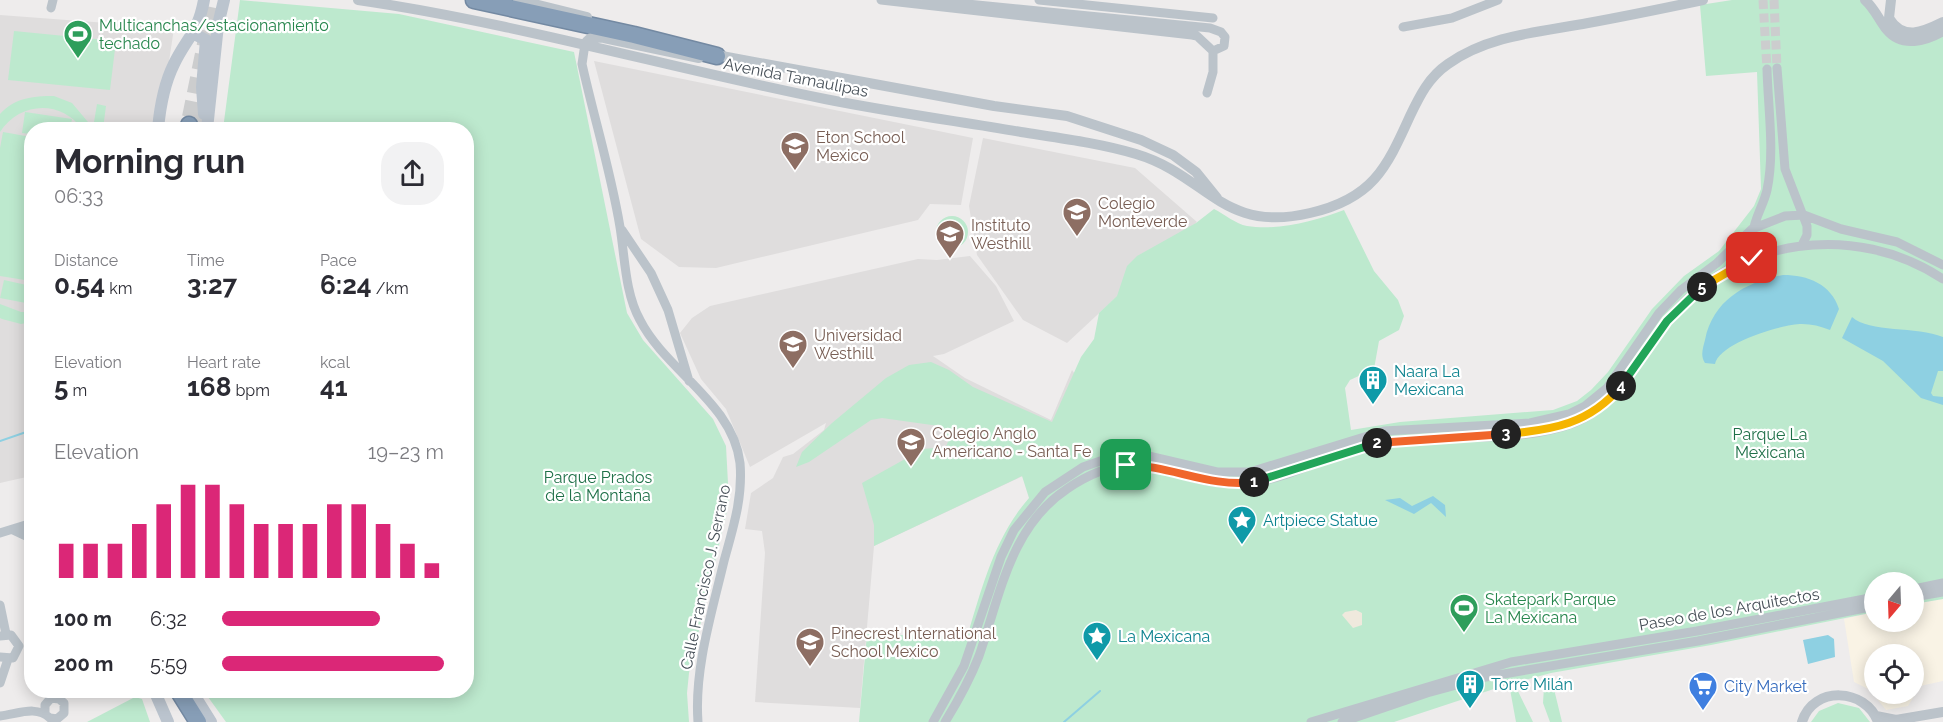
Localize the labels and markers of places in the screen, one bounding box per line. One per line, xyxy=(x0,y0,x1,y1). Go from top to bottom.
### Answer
place label: Multicanchas/estacionamiento techado xyxy=(99,16,329,53)
sports icon: Multicanchas/estacionamiento techado xyxy=(62,18,94,60)
place label: Eton School Mexico xyxy=(816,128,906,165)
school or university icon: Eton School Mexico xyxy=(779,130,811,172)
place label: Colegio Monteverde xyxy=(1098,194,1187,231)
school or university icon: Colegio Monteverde xyxy=(1061,196,1093,238)
place label: Instituto Westhill xyxy=(971,216,1031,253)
school or university icon: Instituto Westhill xyxy=(934,218,966,260)
pin xyxy=(1726,232,1777,283)
pin: 5 xyxy=(1687,272,1717,302)
place label: Universidad Westhill xyxy=(814,326,902,363)
school or university icon: Universidad Westhill xyxy=(777,328,809,370)
place label: Naara La Mexicana xyxy=(1394,362,1464,399)
building icon: Naara La Mexicana xyxy=(1357,364,1389,406)
pin: 4 xyxy=(1606,371,1636,401)
pin: 3 xyxy=(1491,419,1521,449)
place label: Colegio Anglo Americano - Santa Fe xyxy=(932,424,1091,461)
school or university icon: Colegio Anglo Americano - Santa Fe xyxy=(895,426,927,468)
pin: 2 xyxy=(1362,428,1392,458)
pin xyxy=(1100,439,1151,490)
pin: 1 xyxy=(1239,467,1269,497)
place icon: Artpiece Statue xyxy=(1226,504,1258,546)
place label: Artpiece Statue xyxy=(1263,511,1378,530)
place label: Skatepark Parque La Mexicana xyxy=(1485,590,1616,627)
sports icon: Skatepark Parque La Mexicana xyxy=(1448,592,1480,634)
place icon: La Mexicana xyxy=(1081,620,1113,662)
place label: Pinecrest International School Mexico xyxy=(831,624,997,661)
school or university icon: Pinecrest International School Mexico xyxy=(794,626,826,668)
place label: La Mexicana xyxy=(1118,627,1210,646)
building icon: Torre Milán xyxy=(1454,668,1486,710)
supermarket icon: City Market xyxy=(1687,670,1719,712)
place label: Torre Milán xyxy=(1491,675,1573,694)
place label: City Market xyxy=(1724,677,1808,696)

